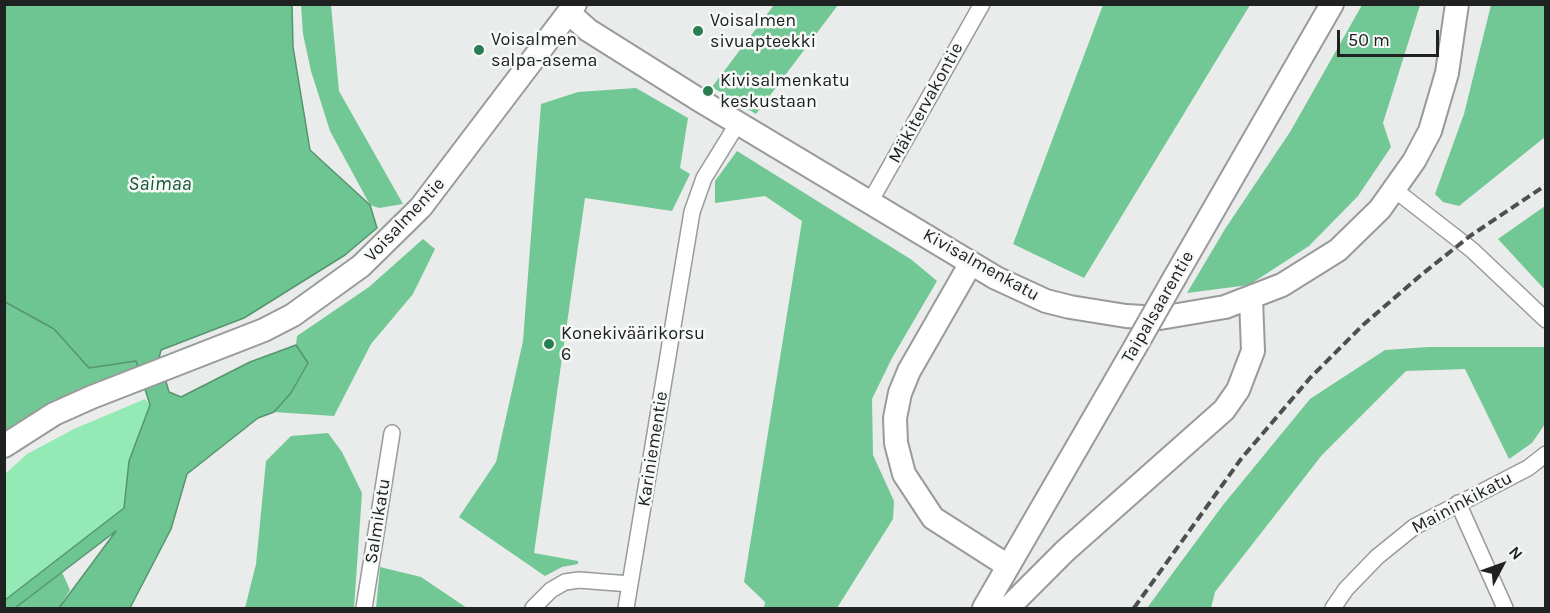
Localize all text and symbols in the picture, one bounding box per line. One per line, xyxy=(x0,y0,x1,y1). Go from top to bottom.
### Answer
place label: Voisalmen sivuapteekki xyxy=(710,10,816,52)
scale bar xyxy=(1340,18,1442,56)
marker: Voisalmen sivuapteekki xyxy=(691,24,705,38)
place label: Voisalmen salpa-asema xyxy=(491,29,597,72)
text: 50 m xyxy=(1348,29,1390,51)
street label: Mäkitervakontie xyxy=(884,39,968,167)
marker: Voisalmen salpa-asema xyxy=(472,43,486,57)
place label: Kivisalmenkatu keskustaan xyxy=(720,70,850,112)
marker: Kivisalmenkatu keskustaan xyxy=(701,84,715,98)
water label: Saimaa xyxy=(128,172,192,196)
street label: Voisalmentie xyxy=(360,173,450,267)
street label: Kivisalmenkatu xyxy=(919,224,1043,306)
street label: Taipalsaarentie xyxy=(1117,247,1199,367)
place label: Konekiväärikorsu 6 xyxy=(561,323,705,366)
marker: Konekiväärikorsu 6 xyxy=(542,337,556,351)
street label: Kariniementie xyxy=(633,390,673,508)
street label: Maininkikatu xyxy=(1408,467,1516,539)
street label: Salmikatu xyxy=(361,477,395,565)
north arrow xyxy=(1472,535,1532,595)
text: N xyxy=(1505,542,1527,563)

